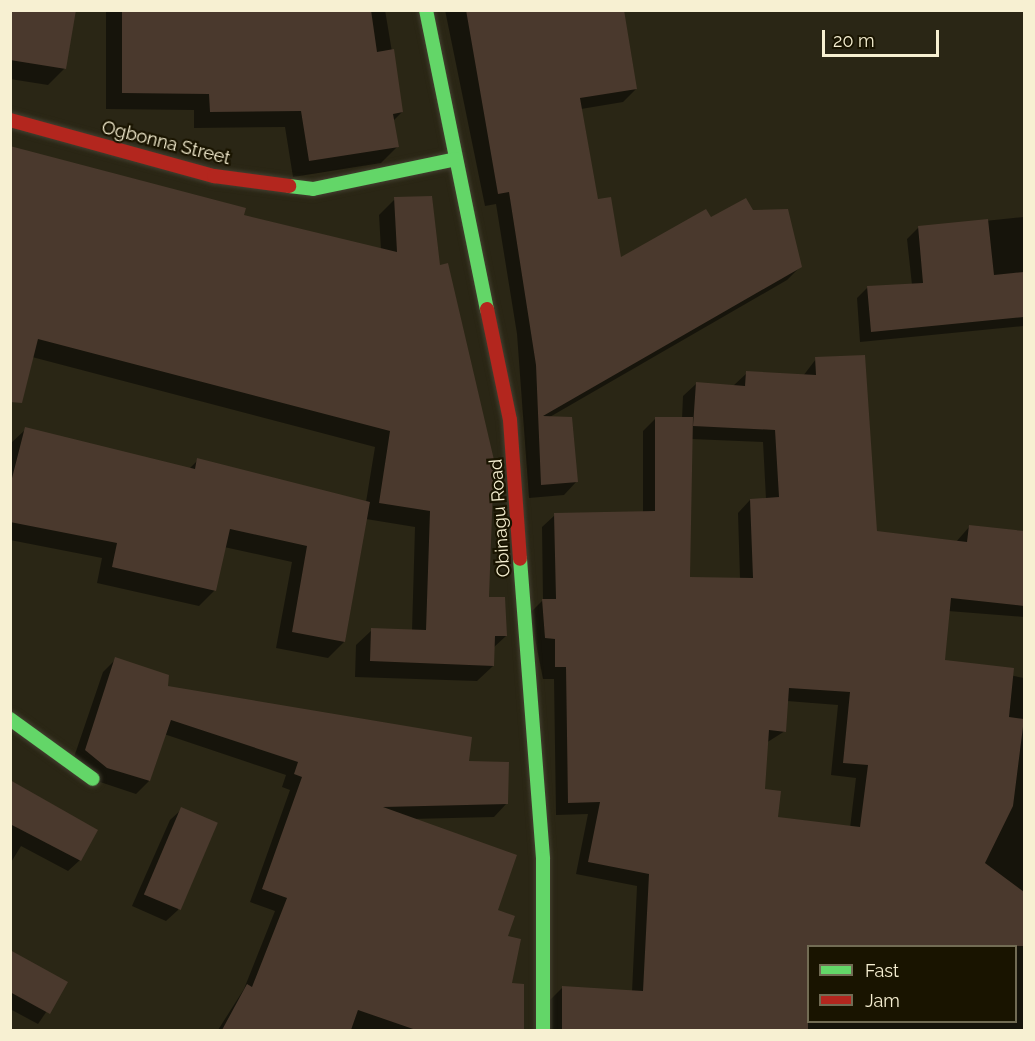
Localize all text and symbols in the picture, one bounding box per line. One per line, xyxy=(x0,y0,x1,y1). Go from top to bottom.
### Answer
scale bar xyxy=(825,18,942,56)
text: 20 m xyxy=(833,30,875,51)
street label: Ogbonna Street xyxy=(99,117,233,169)
street label: Obinagu Road xyxy=(485,458,515,578)
legend xyxy=(807,945,1017,1023)
text: Fast xyxy=(865,960,899,981)
text: Jam xyxy=(865,990,900,1011)

